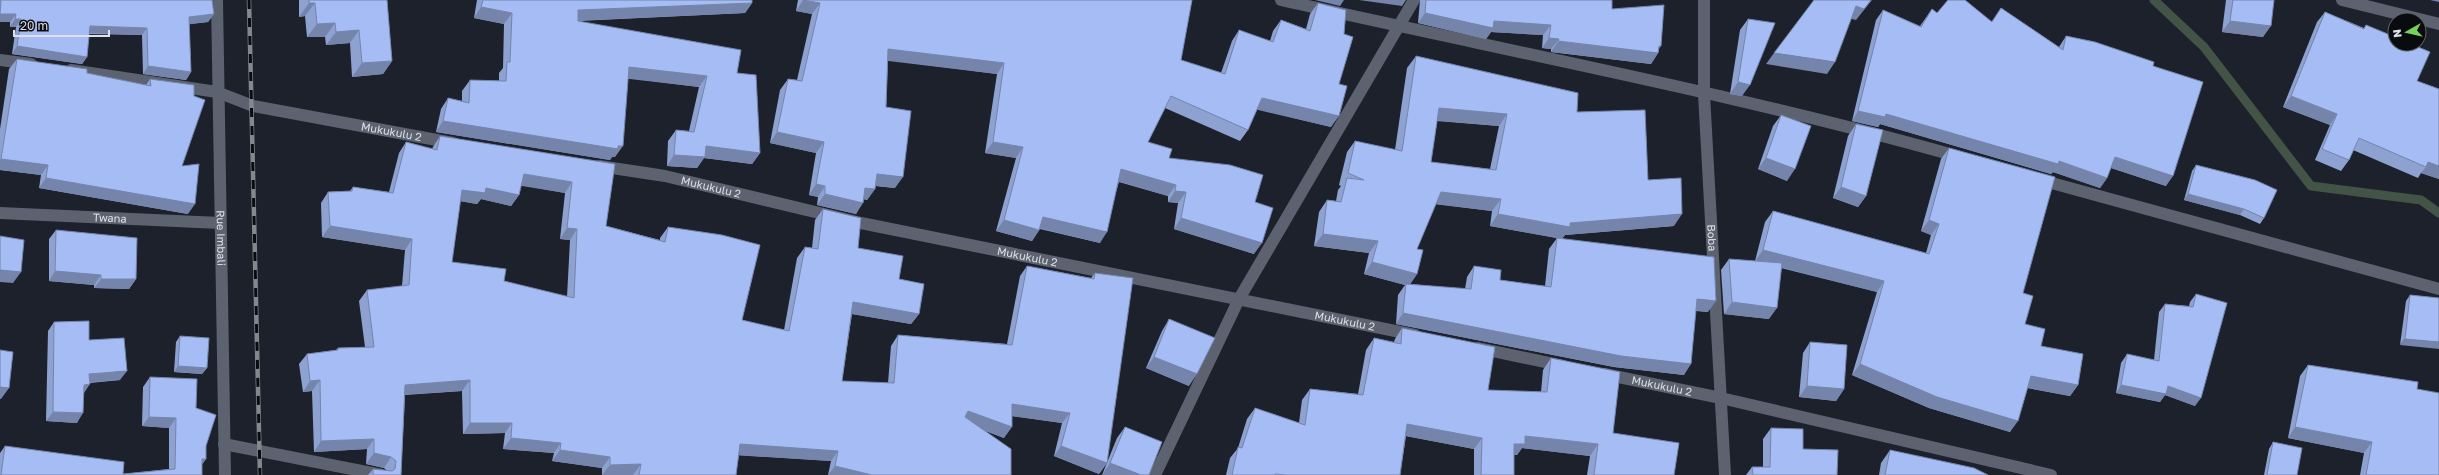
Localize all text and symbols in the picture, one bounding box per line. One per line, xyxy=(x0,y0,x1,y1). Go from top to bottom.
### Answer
scale bar xyxy=(14,12,109,38)
north arrow xyxy=(2387,12,2427,52)
text: 20 m xyxy=(20,18,48,33)
text: N xyxy=(2390,28,2404,39)
street label: Mukukulu 2 xyxy=(360,119,423,143)
street label: Mukukulu 2 xyxy=(680,173,742,200)
street label: Twana xyxy=(93,210,127,225)
street label: Rue Imbali xyxy=(215,210,228,266)
street label: Boba xyxy=(1705,224,1720,252)
street label: Mukukulu 2 xyxy=(996,244,1059,269)
street label: Mukukulu 2 xyxy=(1314,308,1376,333)
street label: Mukukulu 2 xyxy=(1631,373,1693,398)

